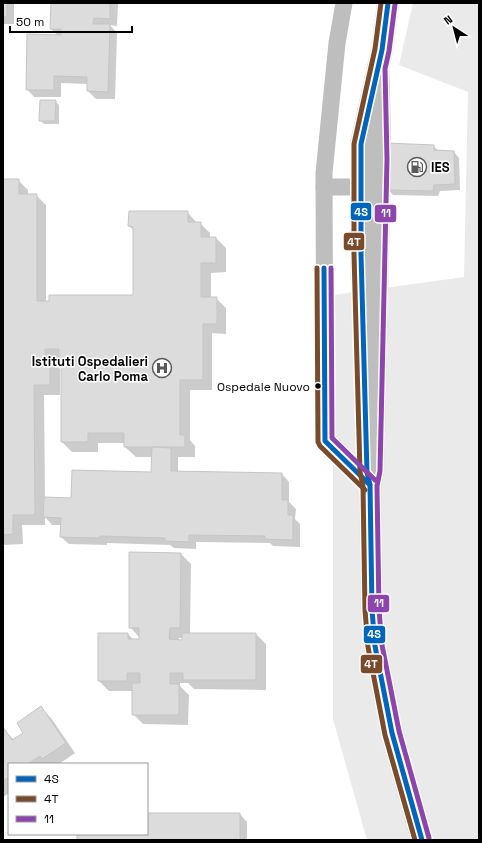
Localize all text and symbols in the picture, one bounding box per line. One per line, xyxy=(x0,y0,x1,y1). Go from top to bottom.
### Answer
scale bar xyxy=(10,8,132,34)
north arrow xyxy=(434,8,474,48)
text: N xyxy=(441,12,455,28)
text: 50 m xyxy=(16,14,44,30)
fuel station icon: IES xyxy=(406,156,428,178)
place label: IES xyxy=(431,159,450,176)
line badge: 4S xyxy=(350,202,372,221)
line badge: 11 xyxy=(374,204,397,223)
text: 4S xyxy=(354,205,368,219)
text: 11 xyxy=(381,206,391,220)
line badge: 4T xyxy=(343,232,365,251)
text: 4T xyxy=(347,235,361,249)
place label: Istituti Ospedalieri Carlo Poma xyxy=(32,353,148,385)
hospital icon: Istituti Ospedalieri Carlo Poma xyxy=(151,357,173,379)
place label: Ospedale Nuovo xyxy=(217,379,310,395)
marker: Ospedale Nuovo xyxy=(313,381,323,391)
line badge: 11 xyxy=(367,594,390,613)
text: 11 xyxy=(374,596,384,610)
line badge: 4S xyxy=(363,625,386,644)
text: 4S xyxy=(367,627,381,641)
line badge: 4T xyxy=(360,654,383,674)
text: 4T xyxy=(364,657,378,671)
legend xyxy=(8,763,148,835)
text: 4S xyxy=(44,771,59,787)
text: 4T xyxy=(44,791,59,807)
text: 11 xyxy=(44,811,54,827)

